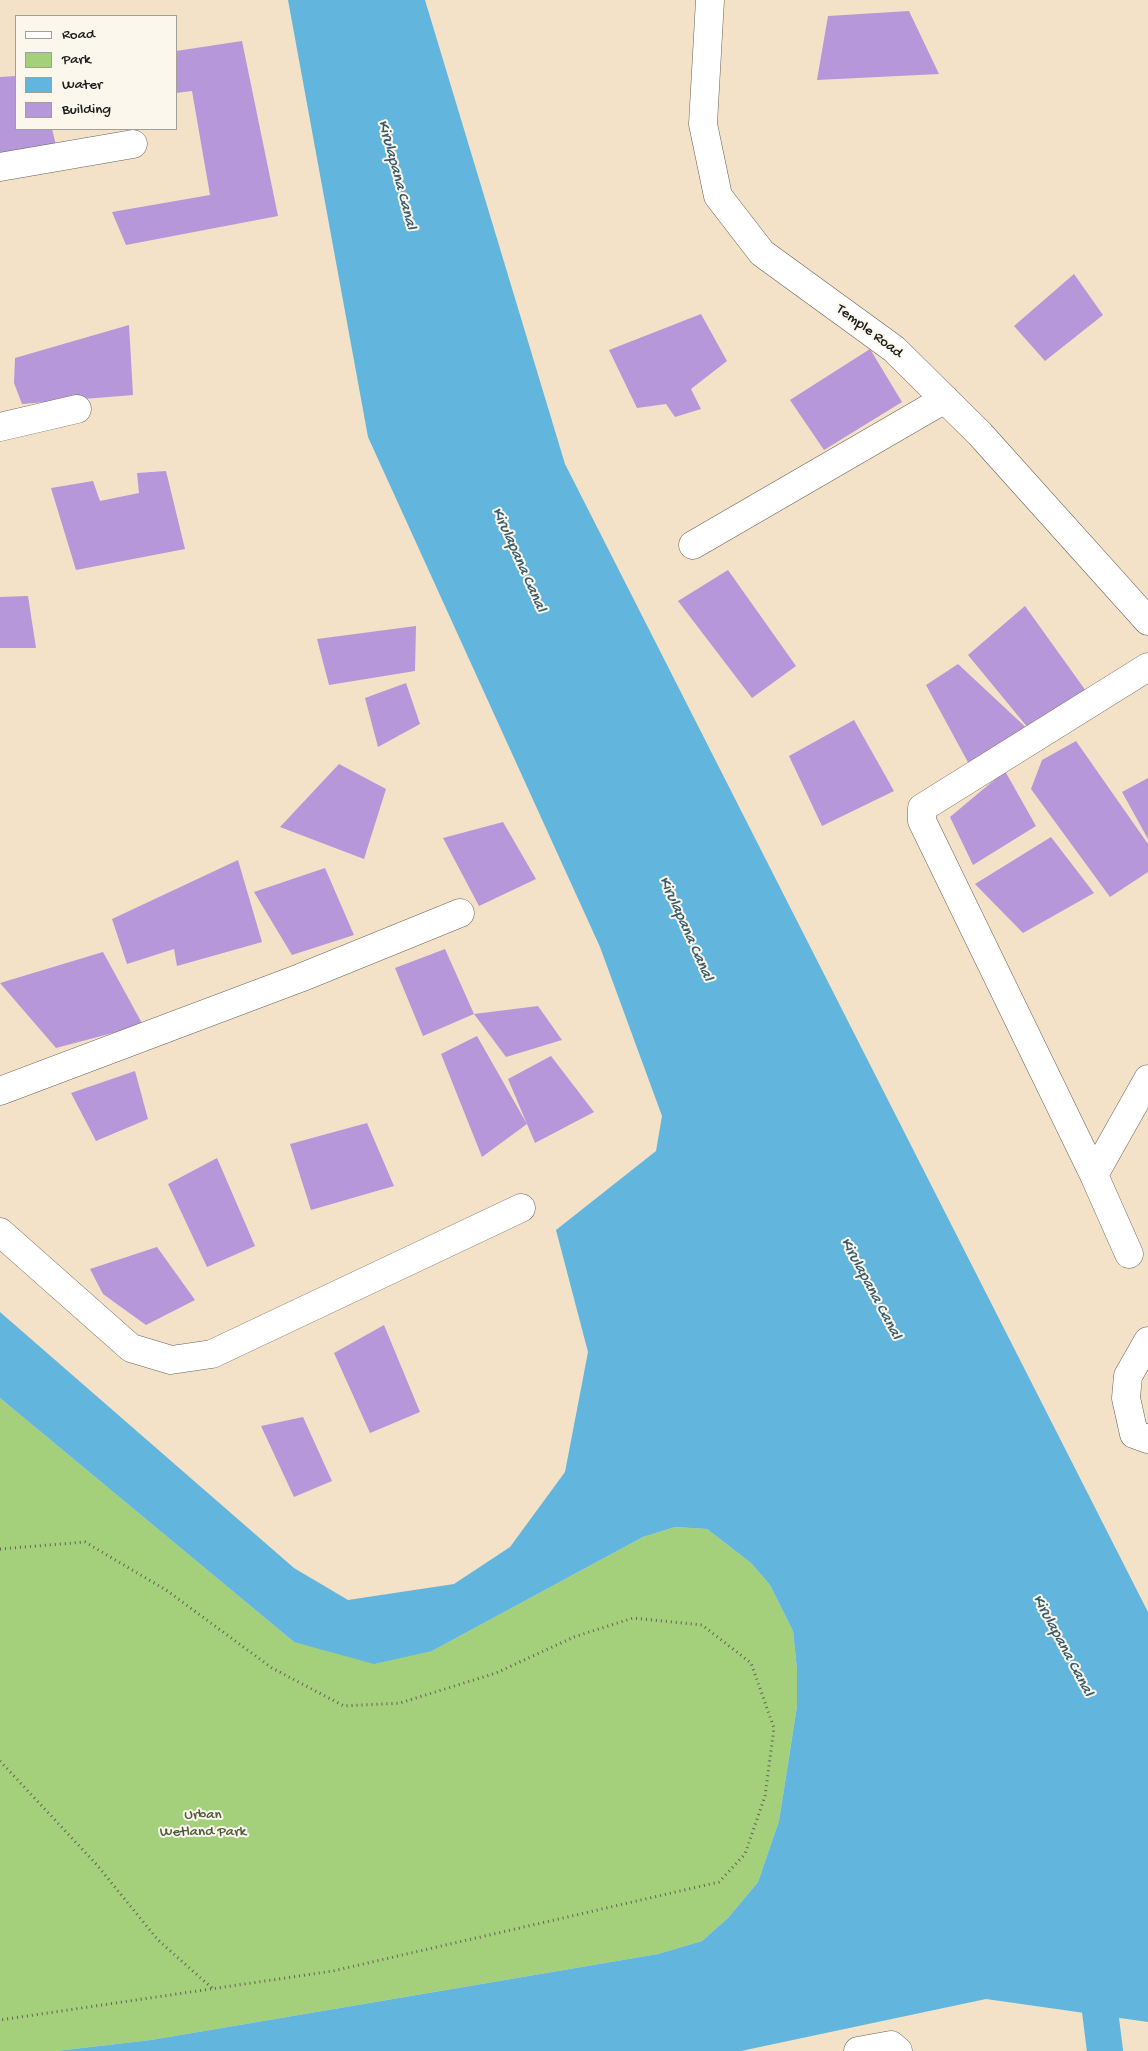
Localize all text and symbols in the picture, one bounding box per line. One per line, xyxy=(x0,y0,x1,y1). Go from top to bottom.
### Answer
legend xyxy=(15,15,178,130)
text: Road xyxy=(62,26,95,44)
text: Park xyxy=(62,51,91,69)
text: Water xyxy=(62,76,102,94)
text: Building xyxy=(62,101,111,119)
water label: Kirulapana Canal xyxy=(372,118,420,232)
street label: Temple Road xyxy=(832,301,906,363)
water label: Kirulapana Canal xyxy=(486,505,550,615)
water label: Kirulapana Canal xyxy=(653,874,717,984)
water label: Kirulapana Canal xyxy=(835,1235,905,1343)
water label: Kirulapana Canal xyxy=(1027,1592,1097,1700)
park label: Urban Wetland Park xyxy=(160,1807,246,1842)

